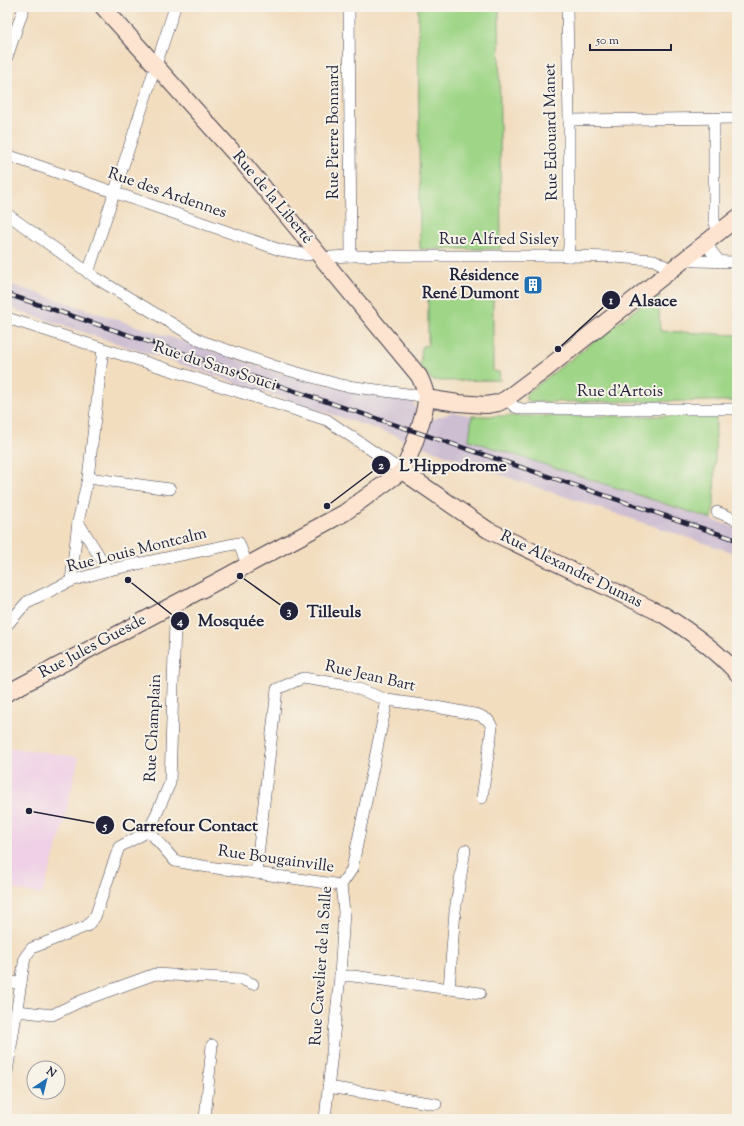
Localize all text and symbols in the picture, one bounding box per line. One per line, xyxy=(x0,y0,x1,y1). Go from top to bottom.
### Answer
scale bar xyxy=(590,26,671,52)
text: 50 m xyxy=(595,32,619,50)
street label: Rue Edouard Manet xyxy=(539,63,565,201)
street label: Rue Pierre Bonnard xyxy=(323,65,346,199)
street label: Rue de la Liberté xyxy=(226,146,318,250)
street label: Rue des Ardennes xyxy=(104,163,230,225)
street label: Rue Alfred Sisley xyxy=(439,229,559,252)
place label: Résidence René Dumont xyxy=(422,265,520,306)
building icon: Résidence René Dumont xyxy=(522,274,544,296)
callout: Alsace xyxy=(601,285,685,314)
text: Alsace xyxy=(629,290,677,314)
text: 1 xyxy=(608,292,614,310)
street label: Rue du Sans Souci xyxy=(151,336,280,398)
street label: Rue d'Artois xyxy=(577,381,663,404)
callout: L'Hippodrome xyxy=(371,451,515,480)
text: L'Hippodrome xyxy=(399,455,507,479)
text: 2 xyxy=(378,457,384,475)
street label: Rue Louis Montcalm xyxy=(65,523,209,579)
street label: Rue Alexandre Dumas xyxy=(496,526,646,614)
callout: Tilleuls xyxy=(279,597,369,626)
text: Tilleuls xyxy=(307,601,362,625)
text: 3 xyxy=(287,603,292,621)
callout: Mosquée xyxy=(170,606,272,635)
street label: Rue Jules Guesde xyxy=(35,609,151,685)
text: Mosquée xyxy=(198,610,264,634)
text: 4 xyxy=(176,613,183,631)
street label: Rue Jean Bart xyxy=(323,655,418,699)
street label: Rue Champlain xyxy=(140,673,168,783)
callout: Carrefour Contact xyxy=(95,811,266,840)
text: Carrefour Contact xyxy=(122,815,258,839)
text: 5 xyxy=(102,818,108,836)
street label: Rue Bougainville xyxy=(216,840,336,880)
street label: Rue Cavelier de la Salle xyxy=(305,885,339,1047)
north arrow xyxy=(26,1060,66,1100)
text: N xyxy=(42,1063,60,1082)

